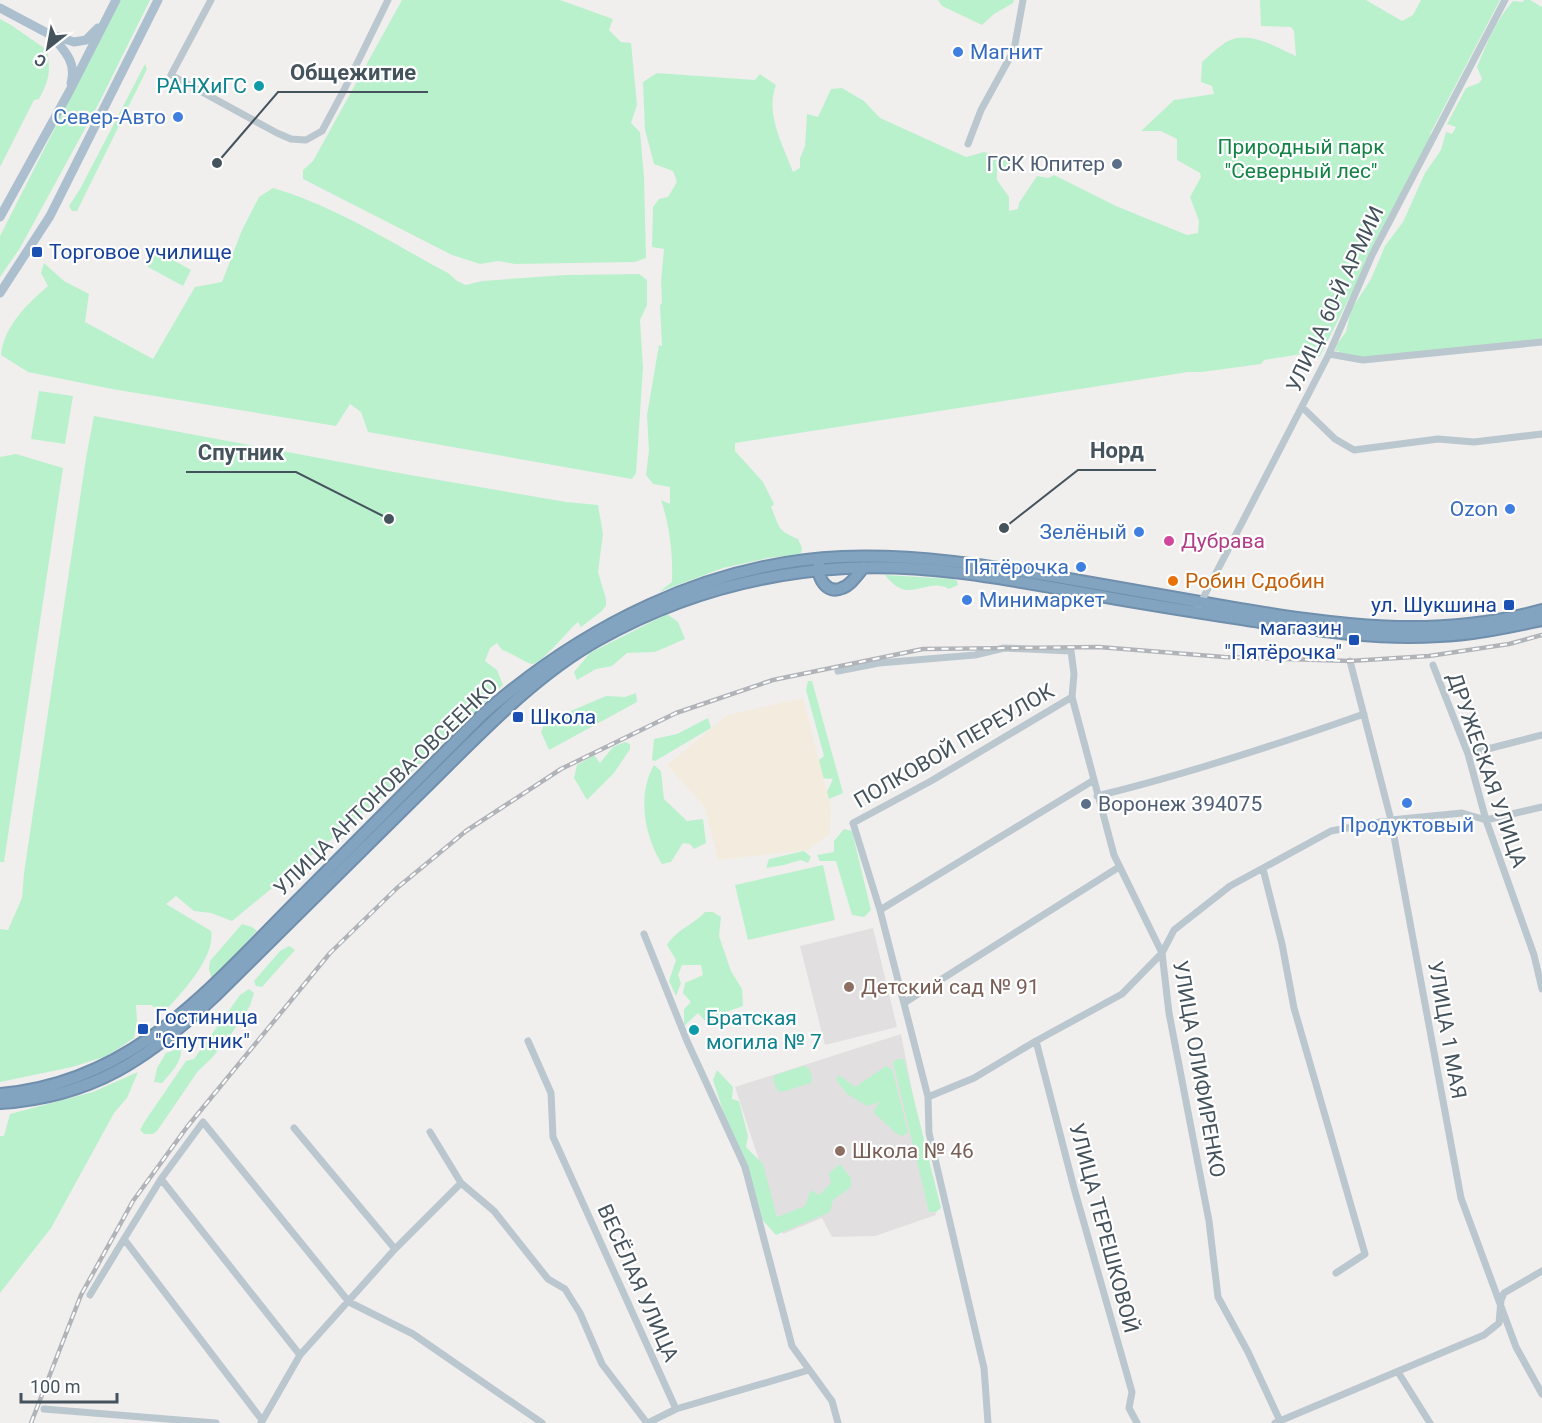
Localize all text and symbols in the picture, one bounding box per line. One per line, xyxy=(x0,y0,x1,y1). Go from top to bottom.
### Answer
north arrow xyxy=(18,18,78,78)
place label: Магнит xyxy=(970,40,1043,64)
marker: Магнит xyxy=(951,45,965,59)
text: С xyxy=(31,50,50,71)
callout: Общежитие xyxy=(278,52,428,92)
text: Общежитие xyxy=(290,60,416,85)
place label: РАНХиГС xyxy=(156,74,247,98)
marker: РАНХиГС xyxy=(252,79,266,93)
place label: Север-Авто xyxy=(53,105,166,129)
marker: Север-Авто xyxy=(171,110,185,124)
park label: Природный парк "Северный лес" xyxy=(1217,135,1385,183)
place label: ГСК Юпитер xyxy=(986,152,1105,176)
marker: ГСК Юпитер xyxy=(1110,157,1124,171)
street label: УЛИЦА 60-Й АРМИИ xyxy=(1281,202,1389,396)
place label: Торговое училище xyxy=(49,240,232,264)
marker: Торговое училище xyxy=(30,245,44,259)
callout: Норд xyxy=(1078,430,1156,470)
callout: Спутник xyxy=(186,432,296,472)
text: Норд xyxy=(1090,438,1144,463)
text: Спутник xyxy=(198,440,285,465)
place label: Ozon xyxy=(1450,497,1498,521)
marker: Ozon xyxy=(1503,502,1517,516)
place label: Зелёный xyxy=(1040,520,1127,544)
marker: Зелёный xyxy=(1132,525,1146,539)
place label: Дубрава xyxy=(1181,529,1265,553)
marker: Дубрава xyxy=(1162,534,1176,548)
place label: Пятёрочка xyxy=(964,555,1069,579)
marker: Пятёрочка xyxy=(1074,560,1088,574)
place label: Робин Сдобин xyxy=(1185,569,1325,593)
marker: Робин Сдобин xyxy=(1166,574,1180,588)
place label: Минимаркет xyxy=(979,588,1105,612)
marker: Минимаркет xyxy=(960,593,974,607)
place label: ул. Шукшина xyxy=(1371,593,1497,617)
marker: ул. Шукшина xyxy=(1502,598,1516,612)
place label: магазин "Пятёрочка" xyxy=(1224,616,1342,664)
marker: магазин "Пятёрочка" xyxy=(1347,633,1361,647)
street label: ДРУЖЕСКАЯ УЛИЦА xyxy=(1442,669,1532,871)
street label: УЛИЦА АНТОНОВА-ОВСЕЕНКО xyxy=(269,674,503,900)
street label: ПОЛКОВОЙ ПЕРЕУЛОК xyxy=(850,679,1059,813)
place label: Школа xyxy=(530,705,596,729)
marker: Школа xyxy=(511,710,525,724)
place label: Воронеж 394075 xyxy=(1098,792,1262,816)
marker: Продуктовый xyxy=(1400,796,1414,810)
marker: Воронеж 394075 xyxy=(1079,797,1093,811)
place label: Продуктовый xyxy=(1340,813,1474,837)
street label: УЛИЦА ОЛИФИРЕНКО xyxy=(1168,959,1230,1179)
street label: УЛИЦА 1 МАЯ xyxy=(1423,959,1471,1101)
place label: Детский сад № 91 xyxy=(861,975,1040,999)
marker: Детский сад № 91 xyxy=(842,980,856,994)
place label: Гостиница "Спутник" xyxy=(155,1005,258,1053)
place label: Братская могила № 7 xyxy=(706,1006,822,1054)
marker: Гостиница "Спутник" xyxy=(136,1022,150,1036)
marker: Братская могила № 7 xyxy=(687,1023,701,1037)
street label: УЛИЦА ТЕРЕШКОВОЙ xyxy=(1064,1121,1144,1335)
place label: Школа № 46 xyxy=(852,1139,974,1163)
marker: Школа № 46 xyxy=(833,1144,847,1158)
street label: ВЕСЁЛАЯ УЛИЦА xyxy=(593,1201,684,1366)
scale bar xyxy=(21,1366,117,1404)
text: 100 m xyxy=(30,1376,81,1397)

